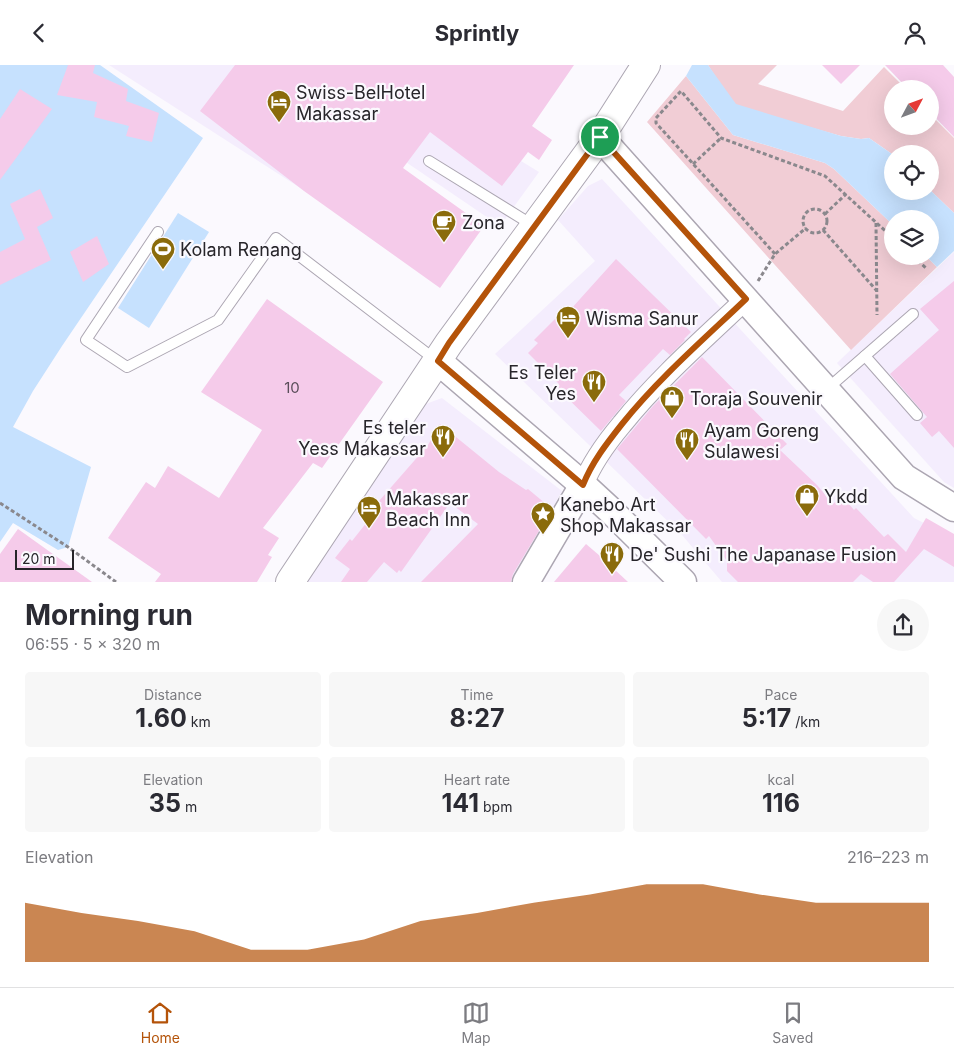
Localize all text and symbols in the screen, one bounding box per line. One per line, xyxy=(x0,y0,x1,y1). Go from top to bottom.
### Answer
icon: back xyxy=(25,19,53,47)
icon: person xyxy=(901,19,929,47)
text: Sprintly xyxy=(435,20,519,46)
north arrow xyxy=(884,80,939,135)
map controls xyxy=(884,80,939,265)
place label: Swiss-BelHotel Makassar xyxy=(296,82,425,124)
hotel icon: Swiss-BelHotel Makassar xyxy=(266,89,292,123)
pin xyxy=(579,116,621,158)
icon: arrive xyxy=(586,123,614,151)
button: locate xyxy=(884,145,939,200)
cafe icon: Zona xyxy=(431,209,457,243)
button: layers xyxy=(884,210,939,265)
place label: Zona xyxy=(462,212,505,233)
sports icon: Kolam Renang xyxy=(150,236,176,270)
place label: Kolam Renang xyxy=(180,239,302,260)
hotel icon: Wisma Sanur xyxy=(555,305,581,339)
place label: Wisma Sanur xyxy=(586,308,698,329)
place label: Es Teler Yes xyxy=(508,362,576,404)
restaurant icon: Es Teler Yes xyxy=(581,369,607,403)
house number: 10 xyxy=(284,378,300,397)
shop icon: Toraja Souvenir xyxy=(659,385,685,419)
place label: Toraja Souvenir xyxy=(690,388,823,409)
place label: Es teler Yess Makassar xyxy=(298,417,426,459)
place label: Ayam Goreng Sulawesi xyxy=(704,420,819,462)
restaurant icon: Es teler Yess Makassar xyxy=(430,424,456,458)
restaurant icon: Ayam Goreng Sulawesi xyxy=(674,427,700,461)
shop icon: Ykdd xyxy=(794,483,820,517)
place label: Ykdd xyxy=(824,486,868,507)
place label: Makassar Beach Inn xyxy=(386,488,471,530)
place label: Kanebo Art Shop Makassar xyxy=(560,494,692,536)
hotel icon: Makassar Beach Inn xyxy=(356,495,382,529)
place icon: Kanebo Art Shop Makassar xyxy=(530,501,556,535)
restaurant icon: De' Sushi The Japanase Fusion xyxy=(599,541,625,575)
place label: De' Sushi The Japanase Fusion xyxy=(630,544,897,565)
scale bar xyxy=(15,547,74,570)
text: 20 m xyxy=(22,550,56,567)
text: Morning run xyxy=(25,598,193,632)
button: share xyxy=(877,599,929,651)
text: 06:55 · 5 × 320 m xyxy=(25,634,160,654)
text: Distance xyxy=(144,686,202,703)
text: Time xyxy=(461,686,493,703)
text: Pace xyxy=(765,686,797,703)
text: 1.60 xyxy=(135,703,187,733)
text: 8:27 xyxy=(450,703,504,733)
text: 5:17 xyxy=(742,703,791,733)
text: km xyxy=(187,713,211,730)
text: /km xyxy=(791,713,820,730)
text: Elevation xyxy=(143,771,203,788)
text: Heart rate xyxy=(444,771,510,788)
text: kcal xyxy=(768,771,794,788)
text: 35 xyxy=(149,788,181,818)
text: 141 xyxy=(442,788,479,818)
text: 116 xyxy=(762,788,800,818)
text: m xyxy=(181,798,197,815)
text: bpm xyxy=(479,798,512,815)
text: Elevation xyxy=(25,847,94,867)
text: 216–223 m xyxy=(847,847,929,867)
tab: Home xyxy=(141,999,180,1046)
tab: Map xyxy=(462,999,491,1046)
tab: Saved xyxy=(772,999,813,1046)

